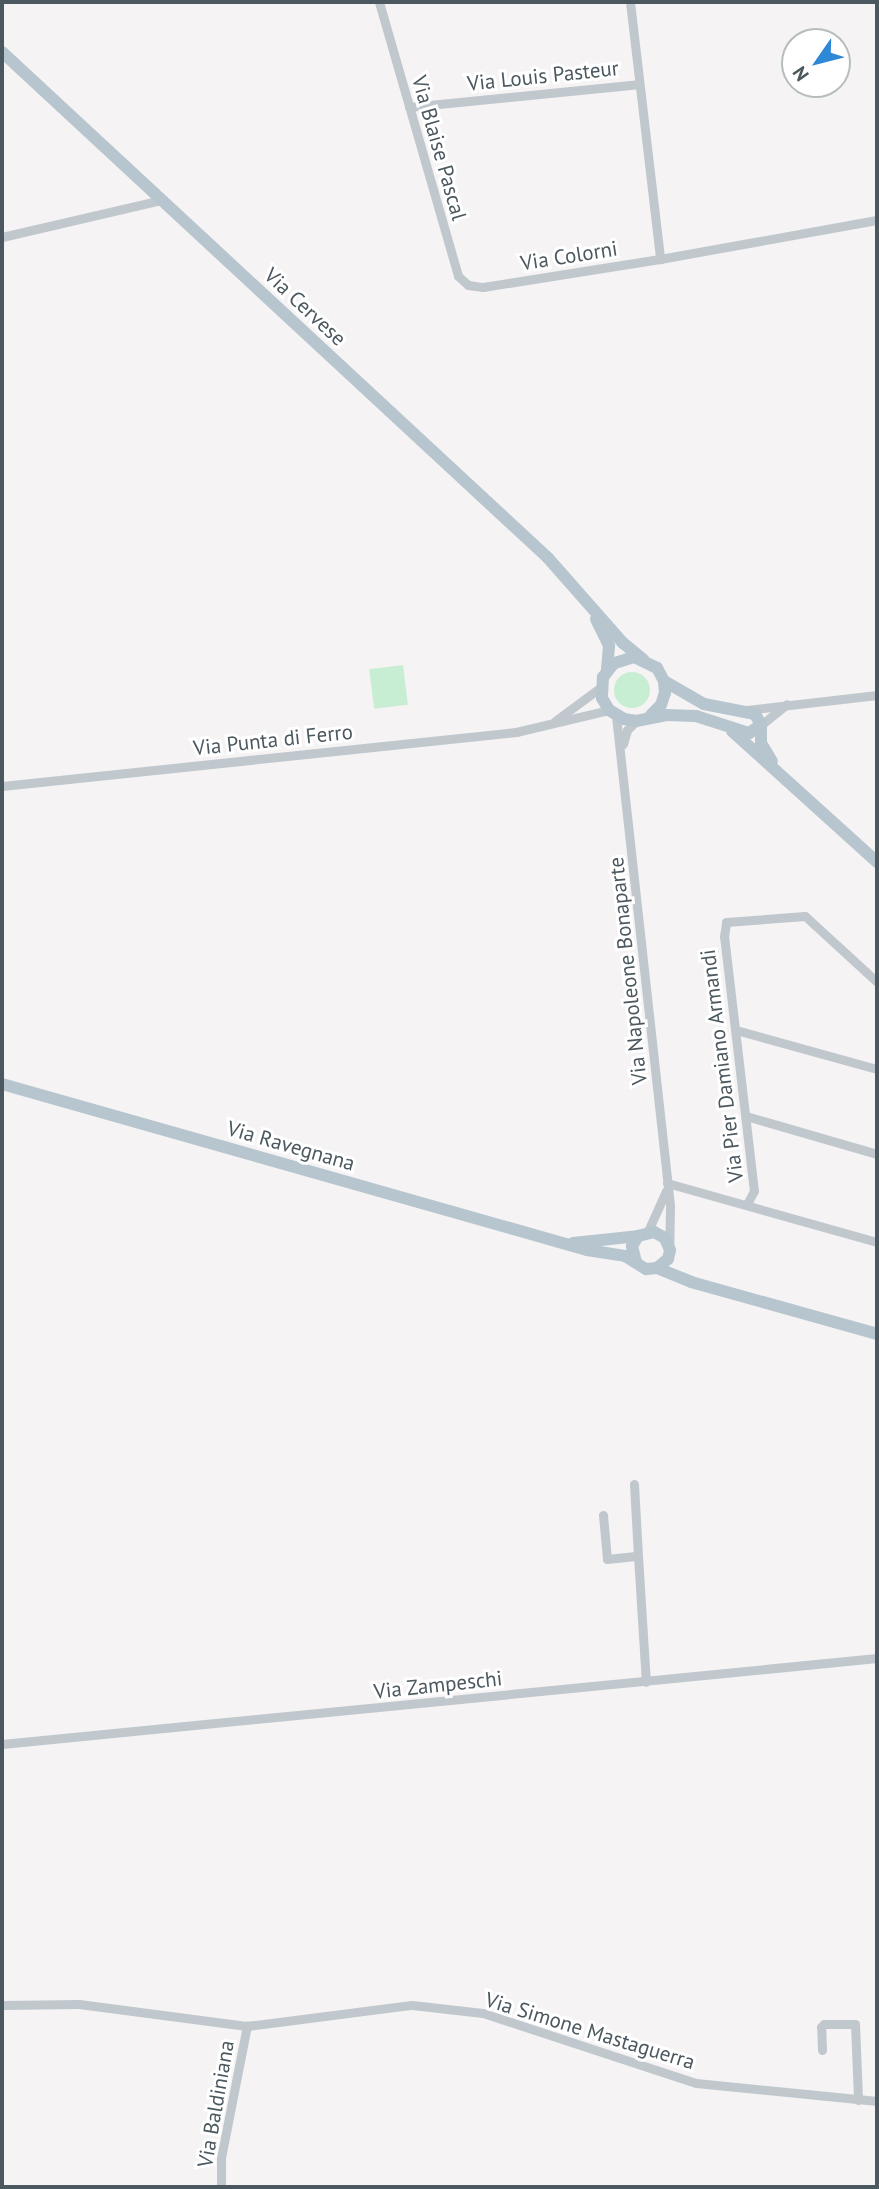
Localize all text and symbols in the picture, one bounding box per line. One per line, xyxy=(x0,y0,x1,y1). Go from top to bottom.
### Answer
north arrow xyxy=(781,28,851,98)
street label: Via Louis Pasteur xyxy=(466,56,620,96)
text: N xyxy=(787,62,814,86)
street label: Via Blaise Pascal xyxy=(406,73,472,223)
street label: Via Colorni xyxy=(519,236,619,276)
street label: Via Cervese xyxy=(259,263,351,351)
street label: Via Punta di Ferro xyxy=(192,719,354,761)
street label: Via Napoleone Bonaparte xyxy=(604,856,652,1086)
street label: Via Pier Damiano Armandi xyxy=(695,948,749,1184)
street label: Via Ravegnana xyxy=(224,1116,358,1176)
street label: Via Zampeschi xyxy=(372,1666,504,1704)
street label: Via Simone Mastaguerra xyxy=(482,1987,698,2075)
street label: Via Baldiniana xyxy=(192,2038,240,2170)

